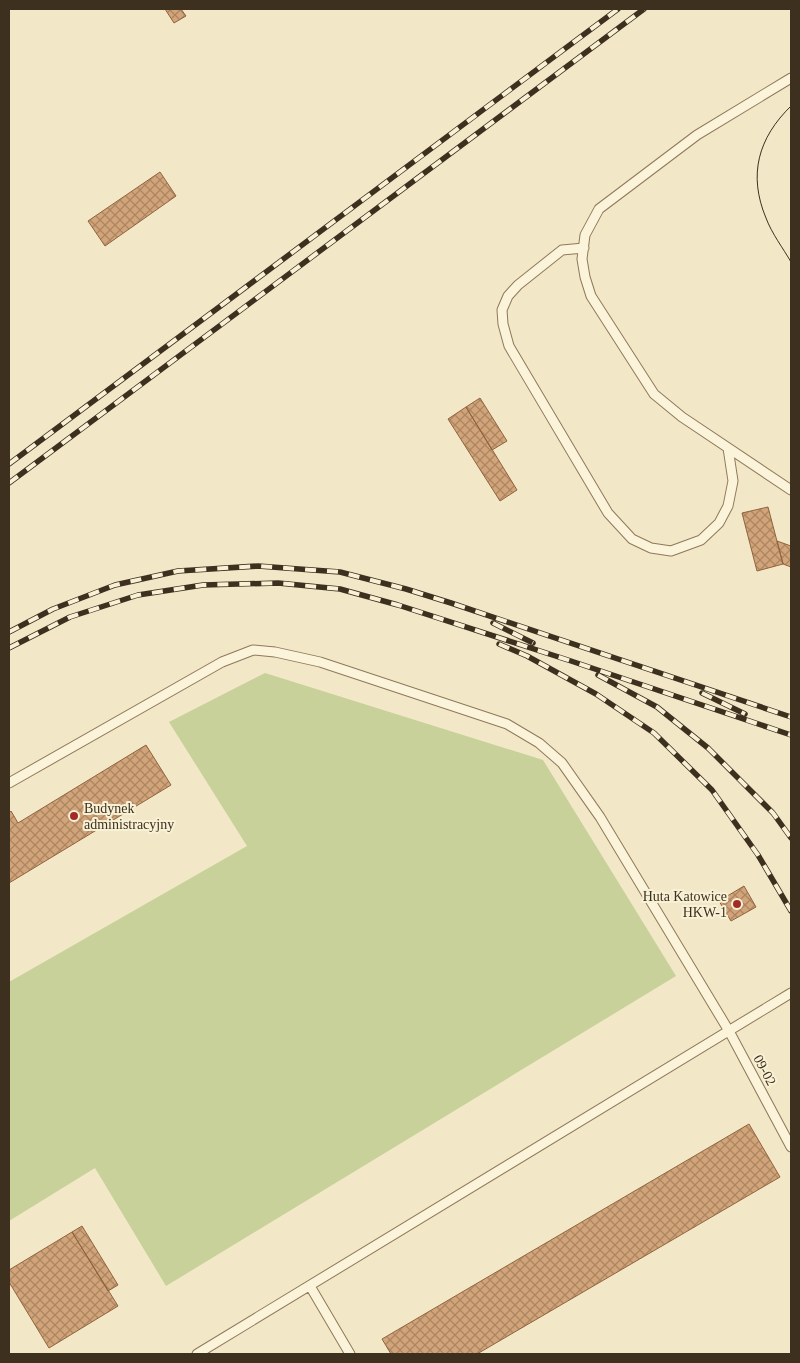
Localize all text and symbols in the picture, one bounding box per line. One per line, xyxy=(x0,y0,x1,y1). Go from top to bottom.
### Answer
place label: Budynek administracyjny xyxy=(84,801,174,832)
marker: Budynek administracyjny xyxy=(68,810,80,822)
place label: Huta Katowice HKW-1 xyxy=(643,889,727,920)
marker: Huta Katowice HKW-1 xyxy=(731,898,743,910)
street label: 09-02 xyxy=(750,1052,779,1088)

